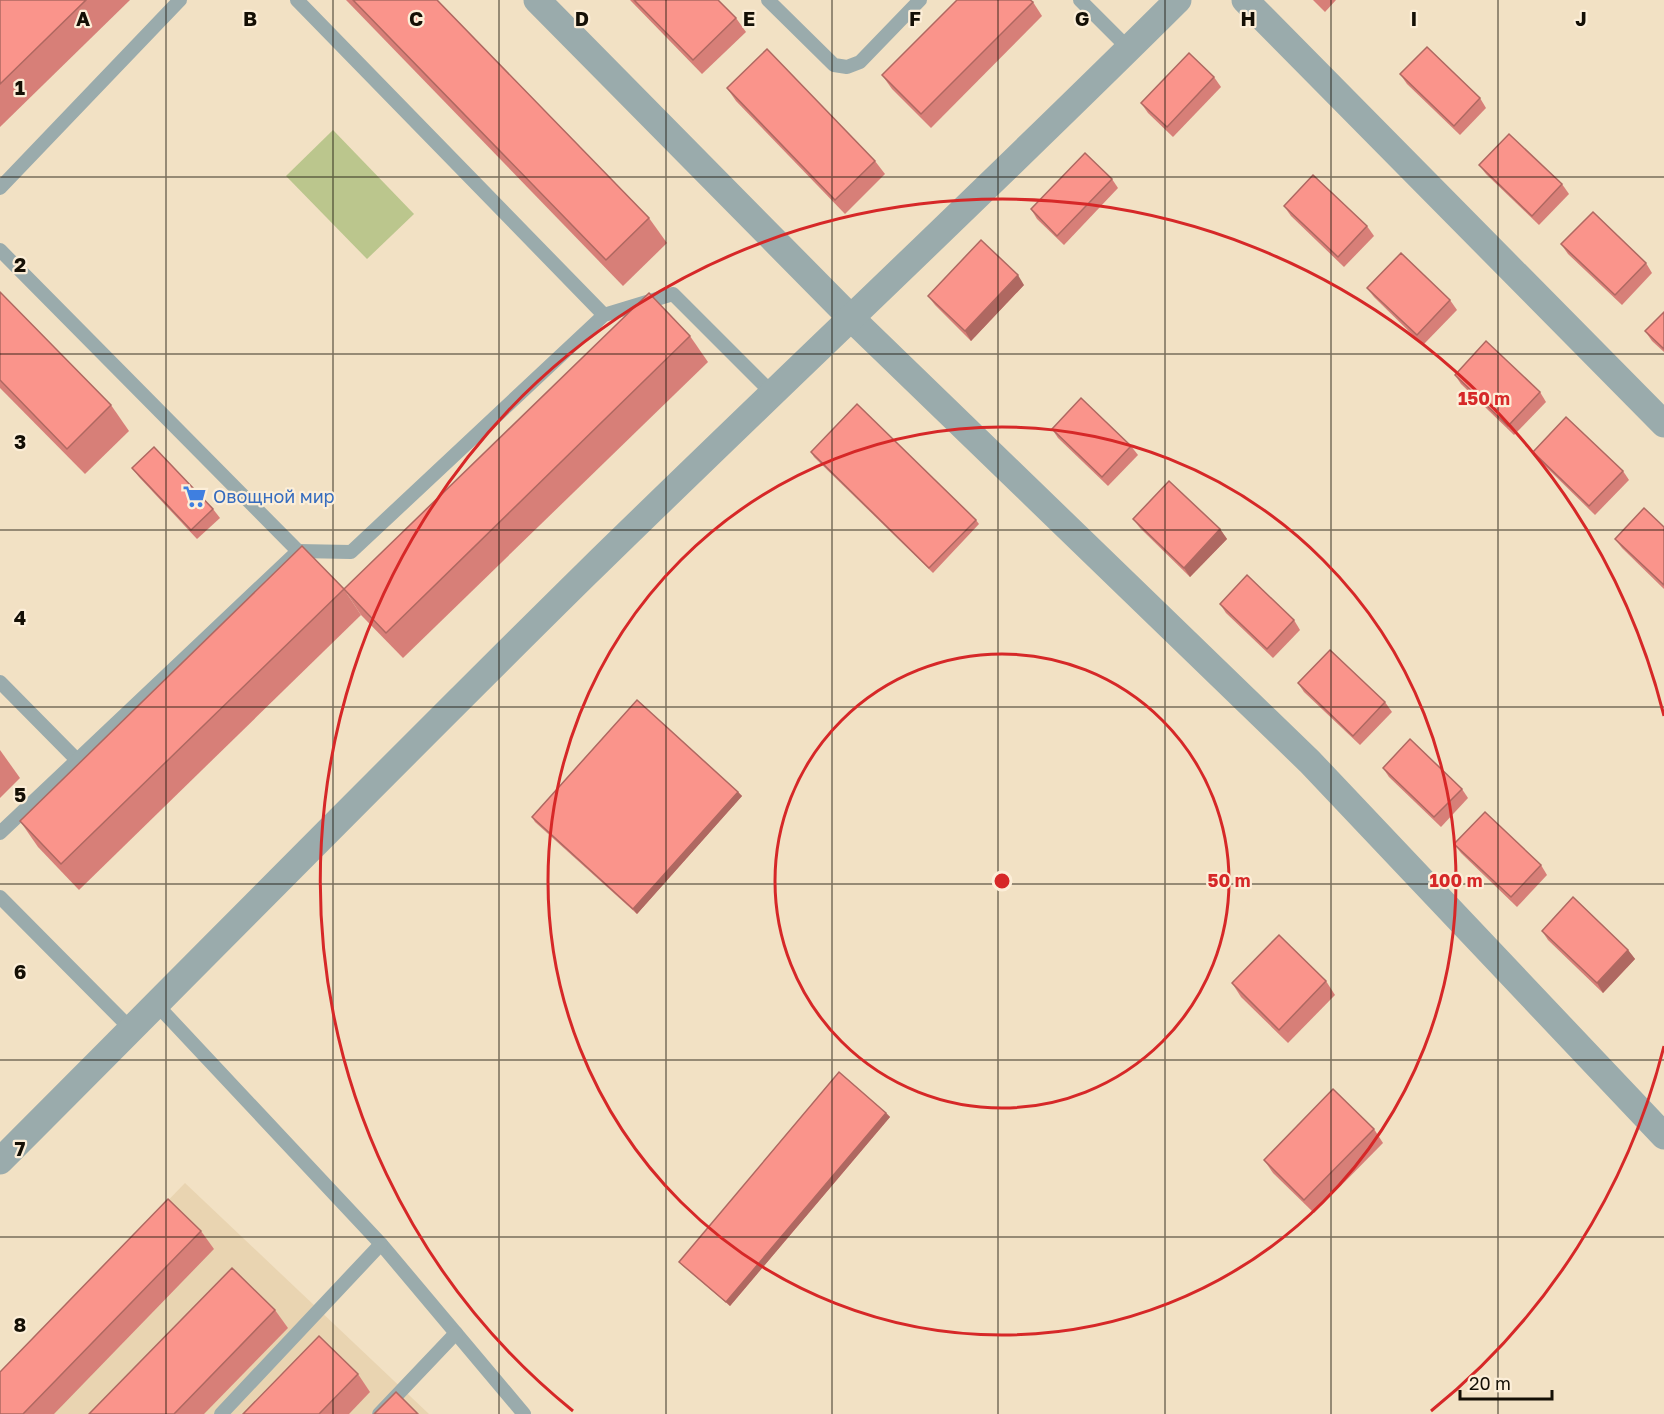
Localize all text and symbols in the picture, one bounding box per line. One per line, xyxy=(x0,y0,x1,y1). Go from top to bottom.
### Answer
text: A xyxy=(76,6,90,30)
text: B xyxy=(243,6,257,30)
text: C xyxy=(409,6,423,30)
text: D xyxy=(575,6,589,30)
text: E xyxy=(743,6,755,30)
text: F xyxy=(909,6,921,30)
text: G xyxy=(1075,6,1089,30)
text: H xyxy=(1240,6,1256,30)
text: I xyxy=(1411,6,1417,30)
text: J xyxy=(1575,6,1587,30)
text: 1 xyxy=(15,75,25,99)
text: 2 xyxy=(14,252,26,276)
text: 150 m xyxy=(1458,387,1510,409)
text: 3 xyxy=(14,429,26,453)
supermarket icon: Овощной мир xyxy=(182,483,208,509)
place label: Овощной мир xyxy=(213,485,335,507)
text: 4 xyxy=(14,605,26,629)
text: 5 xyxy=(14,782,26,806)
text: 50 m xyxy=(1208,869,1250,891)
text: 100 m xyxy=(1430,869,1482,891)
centre of rings xyxy=(992,871,1012,891)
text: 6 xyxy=(14,959,26,983)
text: 7 xyxy=(15,1136,26,1160)
text: 8 xyxy=(14,1312,26,1336)
scale bar xyxy=(1460,1363,1552,1401)
text: 20 m xyxy=(1469,1372,1511,1394)

